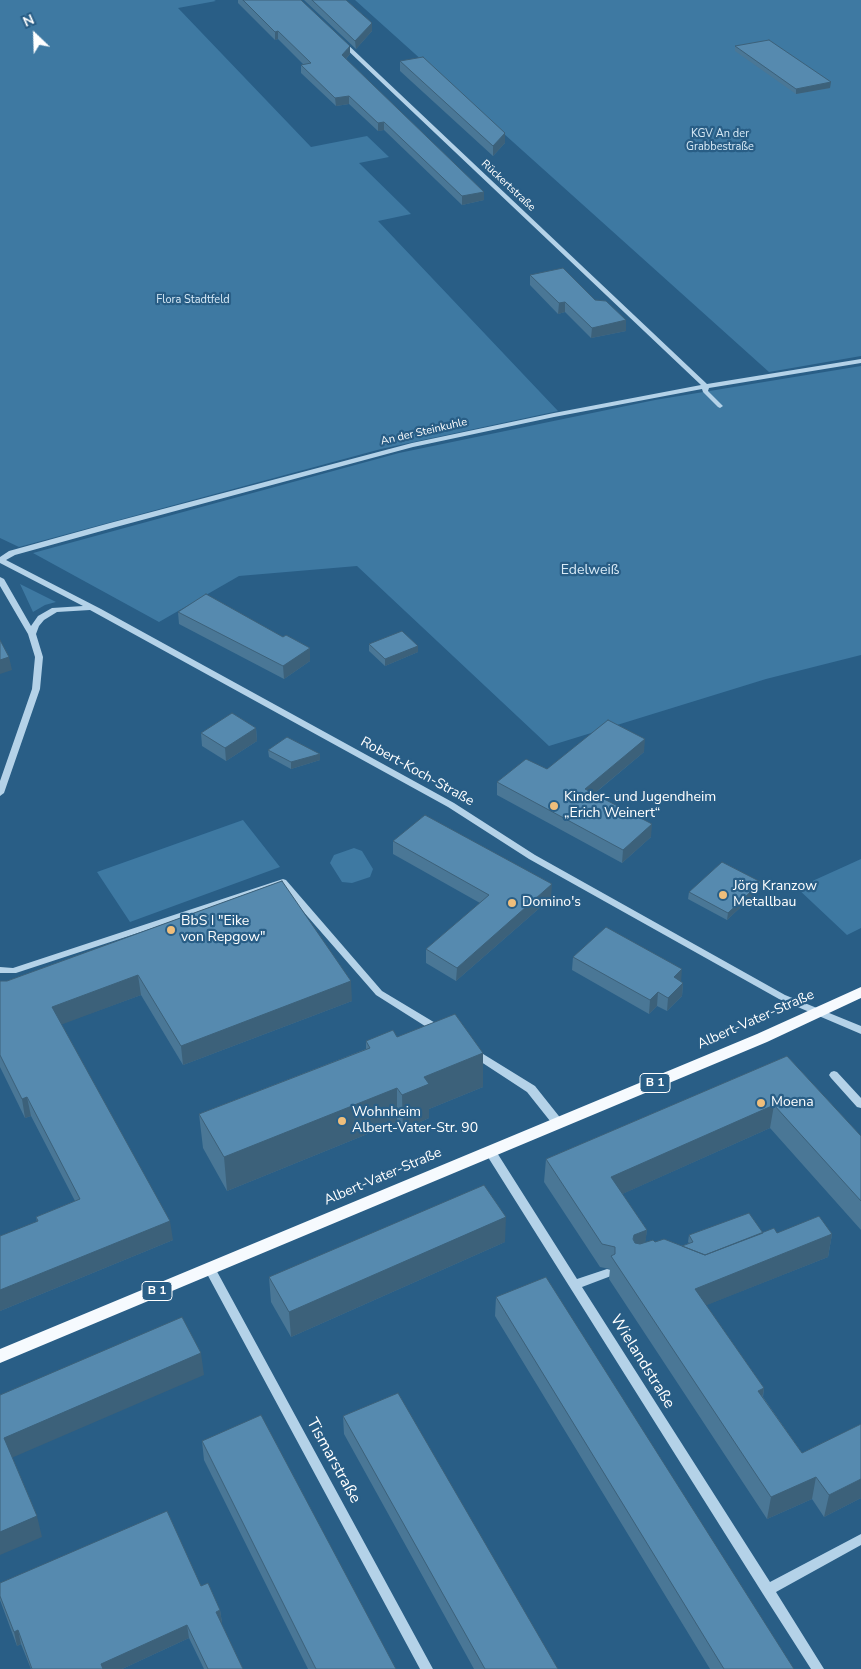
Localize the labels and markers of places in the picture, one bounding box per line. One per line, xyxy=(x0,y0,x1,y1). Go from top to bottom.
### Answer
place label: Kinder- und Jugendheim „Erich Weinert“ xyxy=(564,790,716,822)
marker: Kinder- und Jugendheim „Erich Weinert“ xyxy=(548,800,560,812)
place label: Jörg Kranzow Metallbau xyxy=(733,879,817,912)
marker: Jörg Kranzow Metallbau xyxy=(717,889,729,901)
place label: Domino's xyxy=(522,895,581,911)
marker: Domino's xyxy=(506,897,518,909)
place label: BbS I "Eike von Repgow" xyxy=(181,914,265,946)
marker: BbS I "Eike von Repgow" xyxy=(165,924,177,936)
place label: Moena xyxy=(771,1095,814,1111)
marker: Moena xyxy=(755,1097,767,1109)
place label: Wohnheim Albert-Vater-Str. 90 xyxy=(352,1105,478,1138)
marker: Wohnheim Albert-Vater-Str. 90 xyxy=(336,1115,348,1127)

